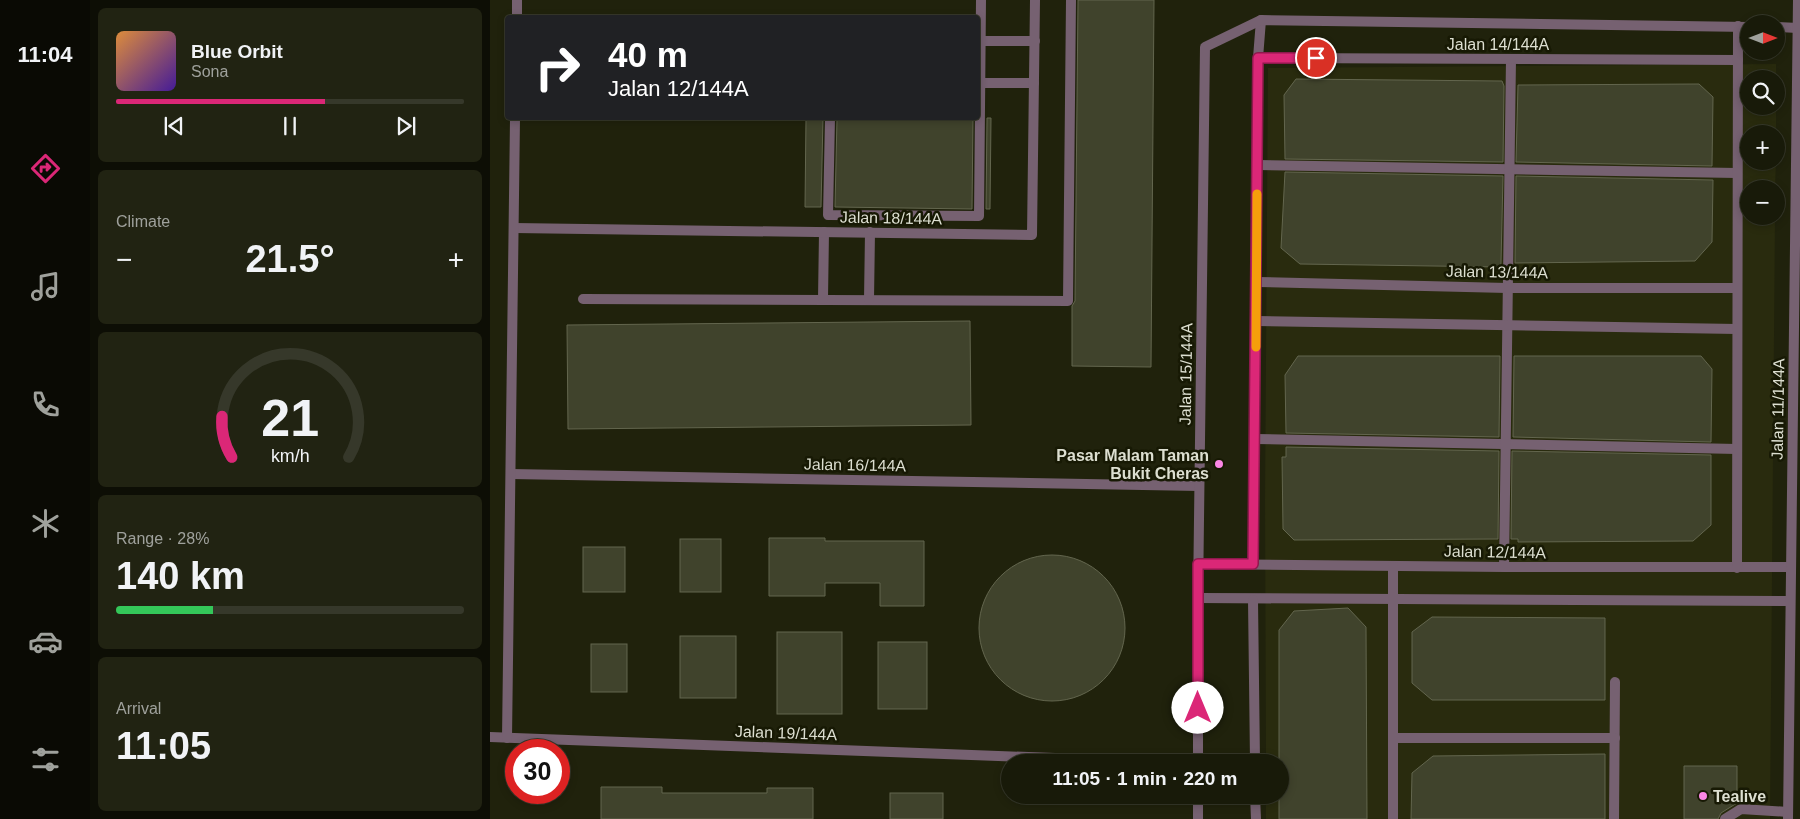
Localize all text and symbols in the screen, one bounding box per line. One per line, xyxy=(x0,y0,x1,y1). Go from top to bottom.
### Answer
north arrow xyxy=(1740,15,1785,60)
map controls xyxy=(1740,15,1785,225)
icon: right xyxy=(525,35,590,100)
text: 40 m xyxy=(608,35,688,74)
street label: Jalan 14/144A xyxy=(1447,36,1549,53)
pin xyxy=(1295,37,1337,79)
text: Blue Orbit xyxy=(191,41,283,62)
text: 11:04 xyxy=(17,42,73,67)
icon: arrive xyxy=(1302,44,1330,72)
text: Sona xyxy=(191,63,228,80)
button: search xyxy=(1740,70,1785,115)
text: Jalan 12/144A xyxy=(608,76,749,101)
icon: previous xyxy=(160,112,188,140)
icon: pause xyxy=(276,112,304,140)
icon: next xyxy=(392,112,420,140)
button: + xyxy=(1740,125,1785,170)
icon: directions xyxy=(28,151,63,186)
button: − xyxy=(1740,180,1785,225)
street label: Jalan 18/144A xyxy=(840,209,943,227)
text: Climate xyxy=(116,213,170,230)
text: 21.5° xyxy=(245,238,335,280)
text: − xyxy=(116,244,132,275)
text: + xyxy=(448,244,464,275)
street label: Jalan 13/144A xyxy=(1446,263,1549,281)
icon: music xyxy=(28,269,63,304)
street label: Jalan 15/144A xyxy=(1177,322,1195,425)
street label: Jalan 11/144A xyxy=(1769,358,1787,460)
icon: phone xyxy=(28,387,63,422)
text: 21 xyxy=(261,389,319,447)
text: km/h xyxy=(271,446,309,466)
place label: Pasar Malam Taman Bukit Cheras xyxy=(1056,447,1209,482)
street label: Jalan 16/144A xyxy=(804,456,907,474)
marker: Pasar Malam Taman Bukit Cheras xyxy=(1213,458,1225,470)
icon: climate xyxy=(28,506,63,541)
text: Range · 28% xyxy=(116,530,209,547)
street label: Jalan 12/144A xyxy=(1444,543,1547,561)
text: 140 km xyxy=(116,555,245,597)
icon: car xyxy=(28,624,63,659)
position arrow xyxy=(1171,681,1223,733)
text: Arrival xyxy=(116,700,161,717)
street label: Jalan 19/144A xyxy=(735,723,838,743)
text: 11:05 xyxy=(116,725,211,767)
speed limit sign: 30 xyxy=(505,739,570,804)
icon: filters xyxy=(28,742,63,777)
text: 11:05 · 1 min · 220 m xyxy=(1053,768,1237,789)
place label: Tealive xyxy=(1713,788,1766,805)
marker: Tealive xyxy=(1697,790,1709,802)

